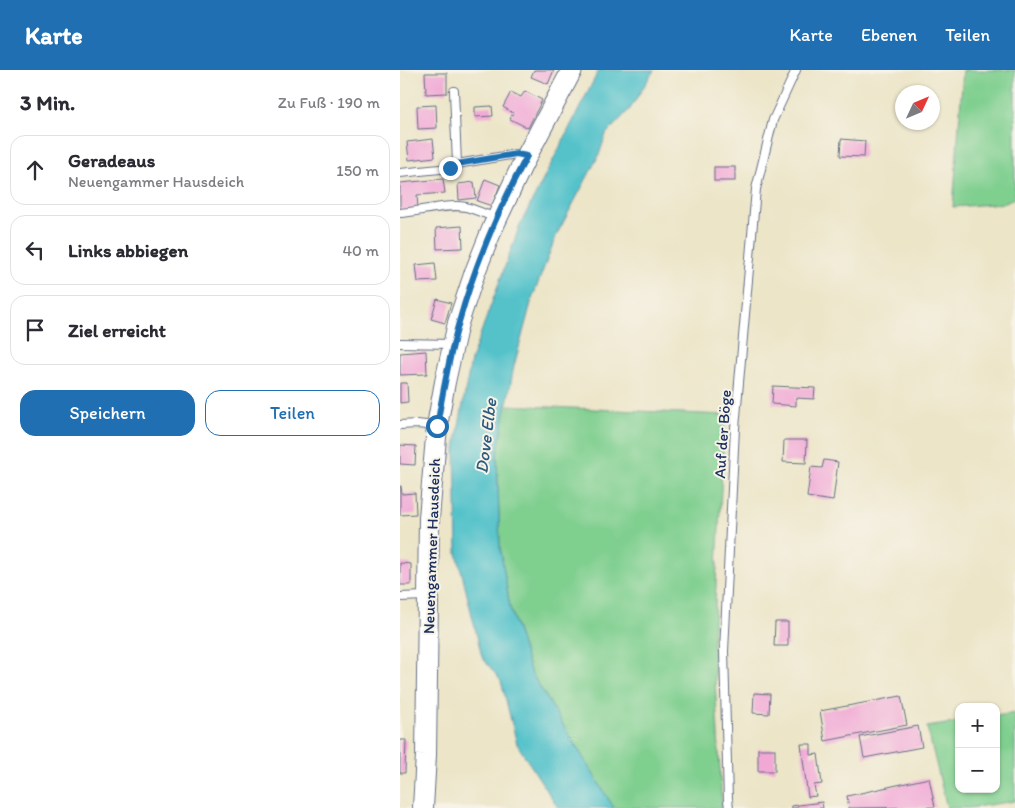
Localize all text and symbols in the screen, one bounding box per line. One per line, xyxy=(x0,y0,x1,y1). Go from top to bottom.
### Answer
text: Karte xyxy=(25,21,83,50)
text: Karte xyxy=(790,24,833,46)
text: Ebenen xyxy=(861,24,917,46)
text: Teilen xyxy=(945,24,990,46)
north arrow xyxy=(895,85,940,130)
text: 3 Min. xyxy=(20,90,75,115)
text: Zu Fuß · 190 m xyxy=(278,93,380,112)
text: Geradeaus xyxy=(68,149,155,172)
icon: ahead xyxy=(21,156,49,184)
route end xyxy=(439,157,462,180)
text: 150 m xyxy=(336,161,379,180)
text: Neuengammer Hausdeich xyxy=(68,172,244,191)
icon: left xyxy=(21,236,49,264)
text: Links abbiegen xyxy=(68,239,188,262)
text: 40 m xyxy=(342,241,379,260)
icon: arrive xyxy=(21,316,49,344)
text: Ziel erreicht xyxy=(68,319,166,342)
street label: Auf der Böge xyxy=(710,389,735,479)
button: Speichern xyxy=(20,390,195,436)
button: Teilen xyxy=(205,390,380,436)
water label: Dove Elbe xyxy=(471,396,502,475)
route start xyxy=(426,415,449,438)
street label: Neuengammer Hausdeich xyxy=(419,457,444,634)
map controls xyxy=(955,703,1000,793)
button: + xyxy=(955,703,1000,748)
button: − xyxy=(955,748,1000,793)

